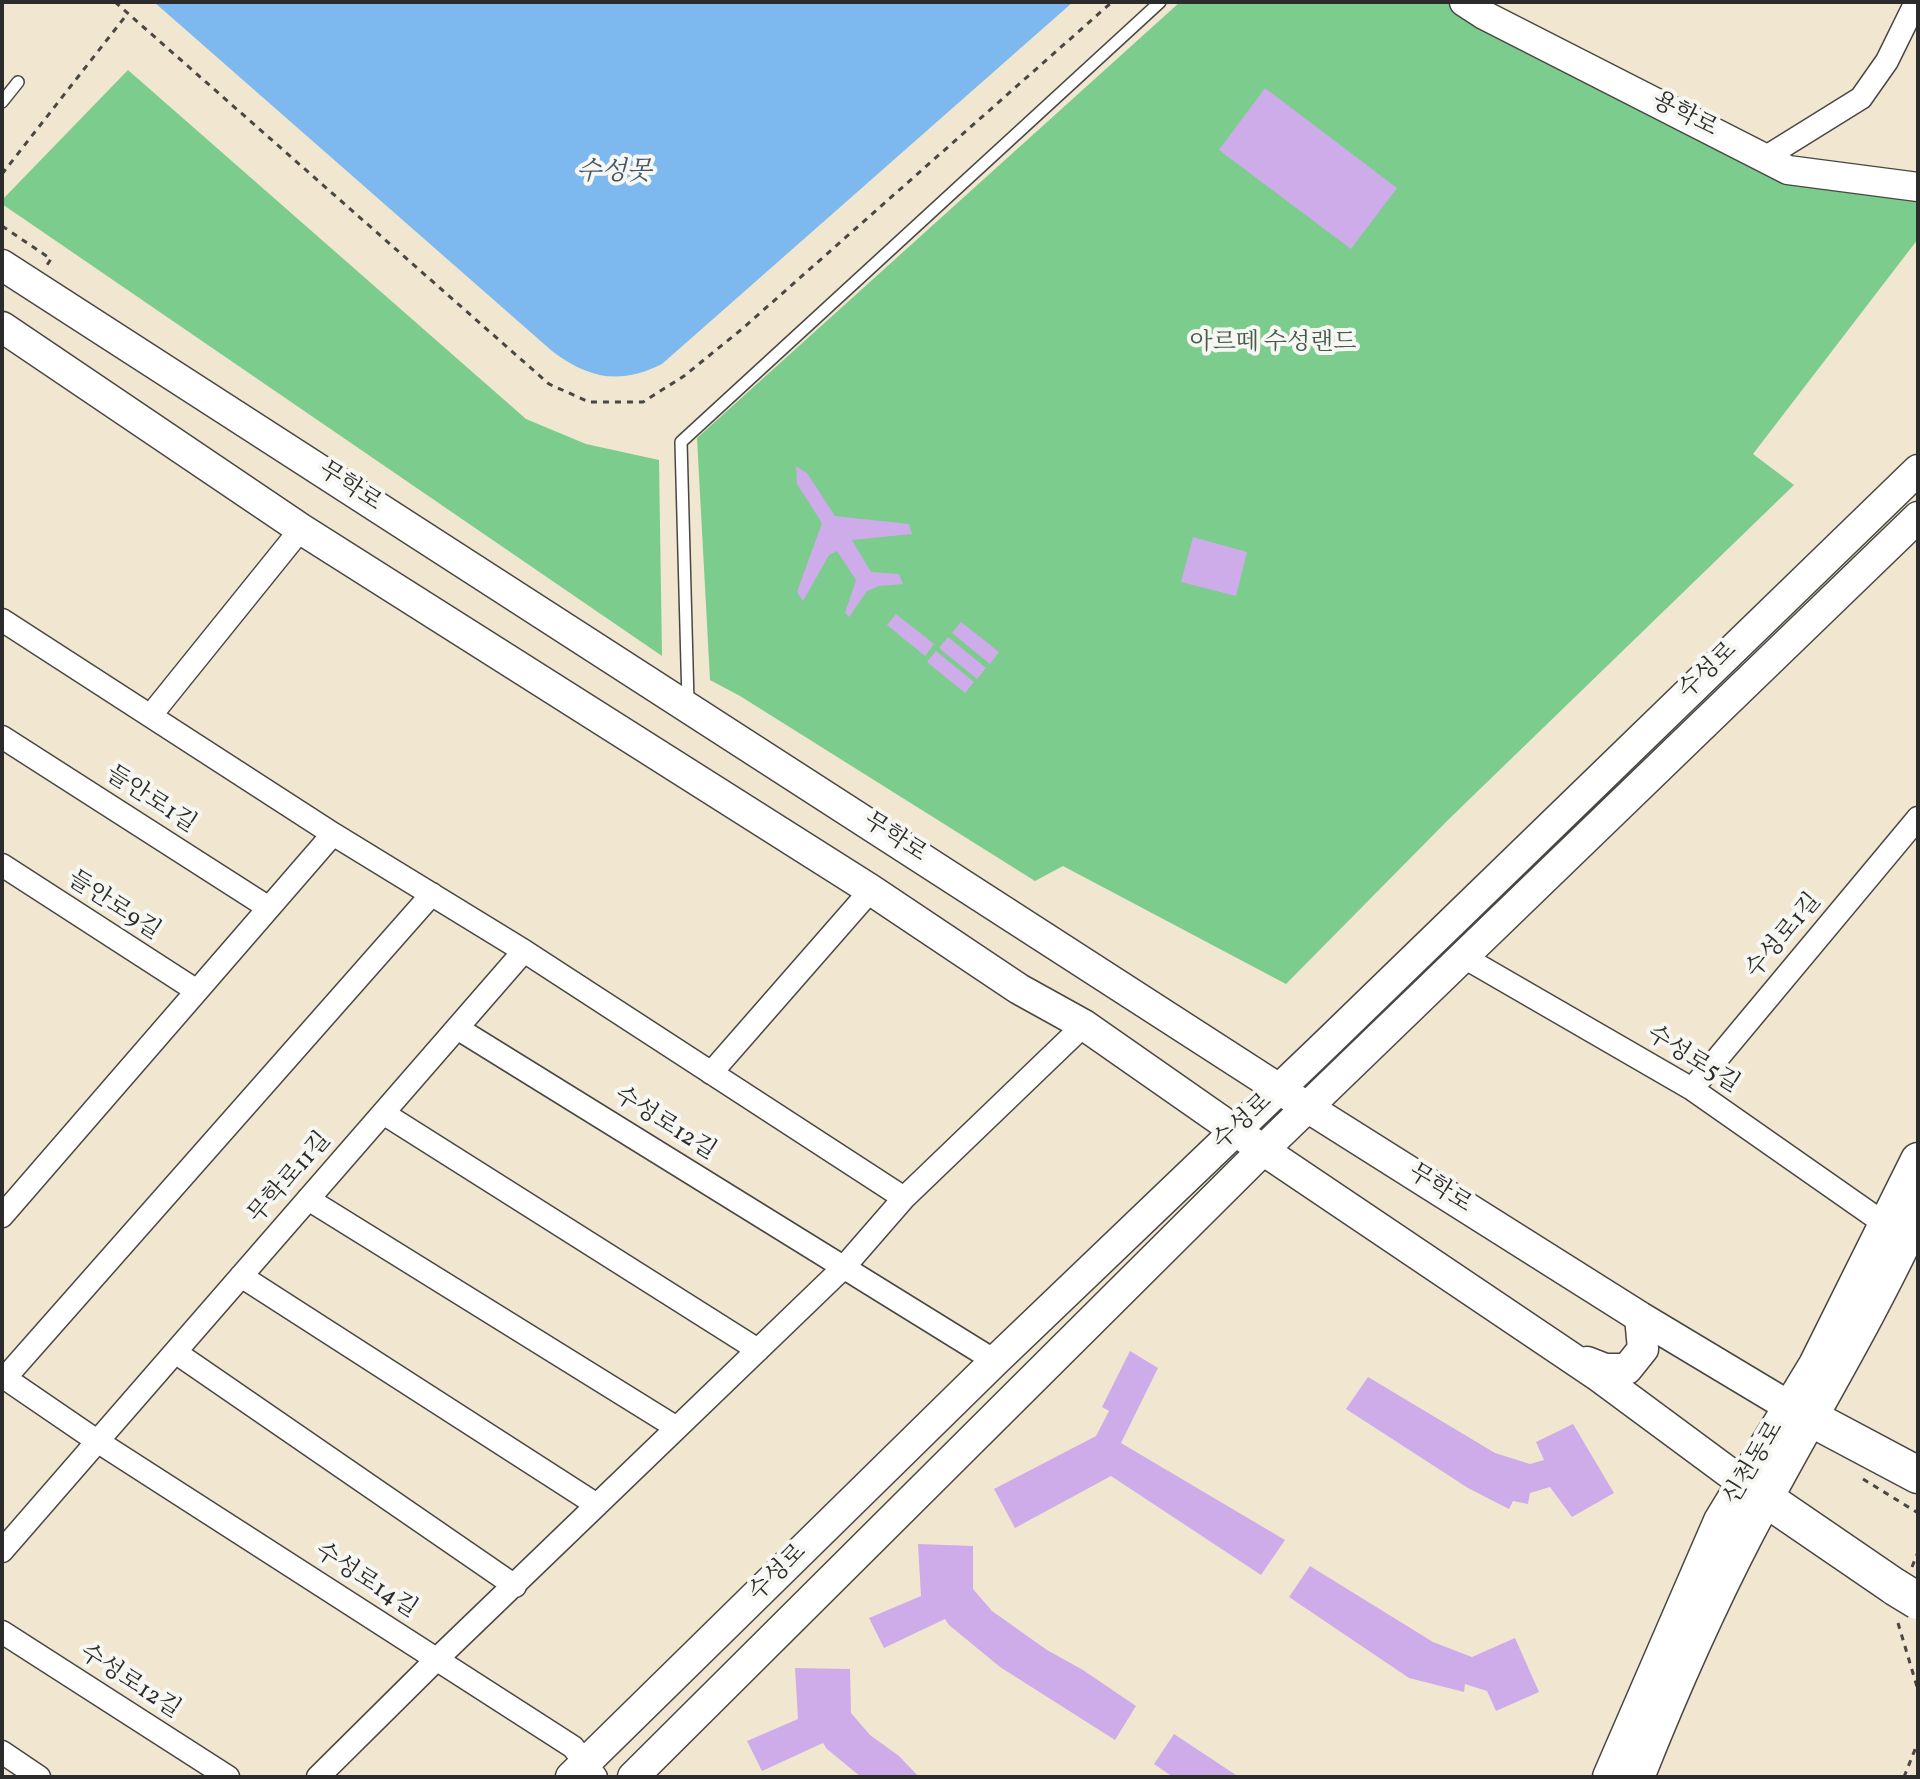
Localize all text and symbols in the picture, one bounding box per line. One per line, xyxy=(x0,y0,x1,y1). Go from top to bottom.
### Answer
street label: 용학로 xyxy=(1646,87,1722,145)
water label: 수성못 xyxy=(576,158,652,190)
park label: 아르떼 수성랜드 xyxy=(1189,331,1357,359)
street label: 무학로 xyxy=(312,457,386,519)
street label: 수성로 xyxy=(1674,637,1744,707)
street label: 들안로1길 xyxy=(99,761,201,841)
street label: 무학로 xyxy=(857,808,931,870)
street label: 들안로9길 xyxy=(61,866,165,948)
street label: 수성로1길 xyxy=(1741,889,1829,985)
street label: 수성로5길 xyxy=(1640,1021,1744,1101)
street label: 수성로12길 xyxy=(608,1082,720,1168)
street label: 수성로 xyxy=(1209,1089,1279,1157)
street label: 무학로11길 xyxy=(244,1128,338,1230)
street label: 무학로 xyxy=(1402,1159,1476,1221)
street label: 신천동로 xyxy=(1719,1417,1791,1511)
street label: 수성로14길 xyxy=(308,1538,422,1626)
street label: 수성로 xyxy=(744,1539,814,1609)
street label: 수성로12길 xyxy=(73,1640,185,1726)

